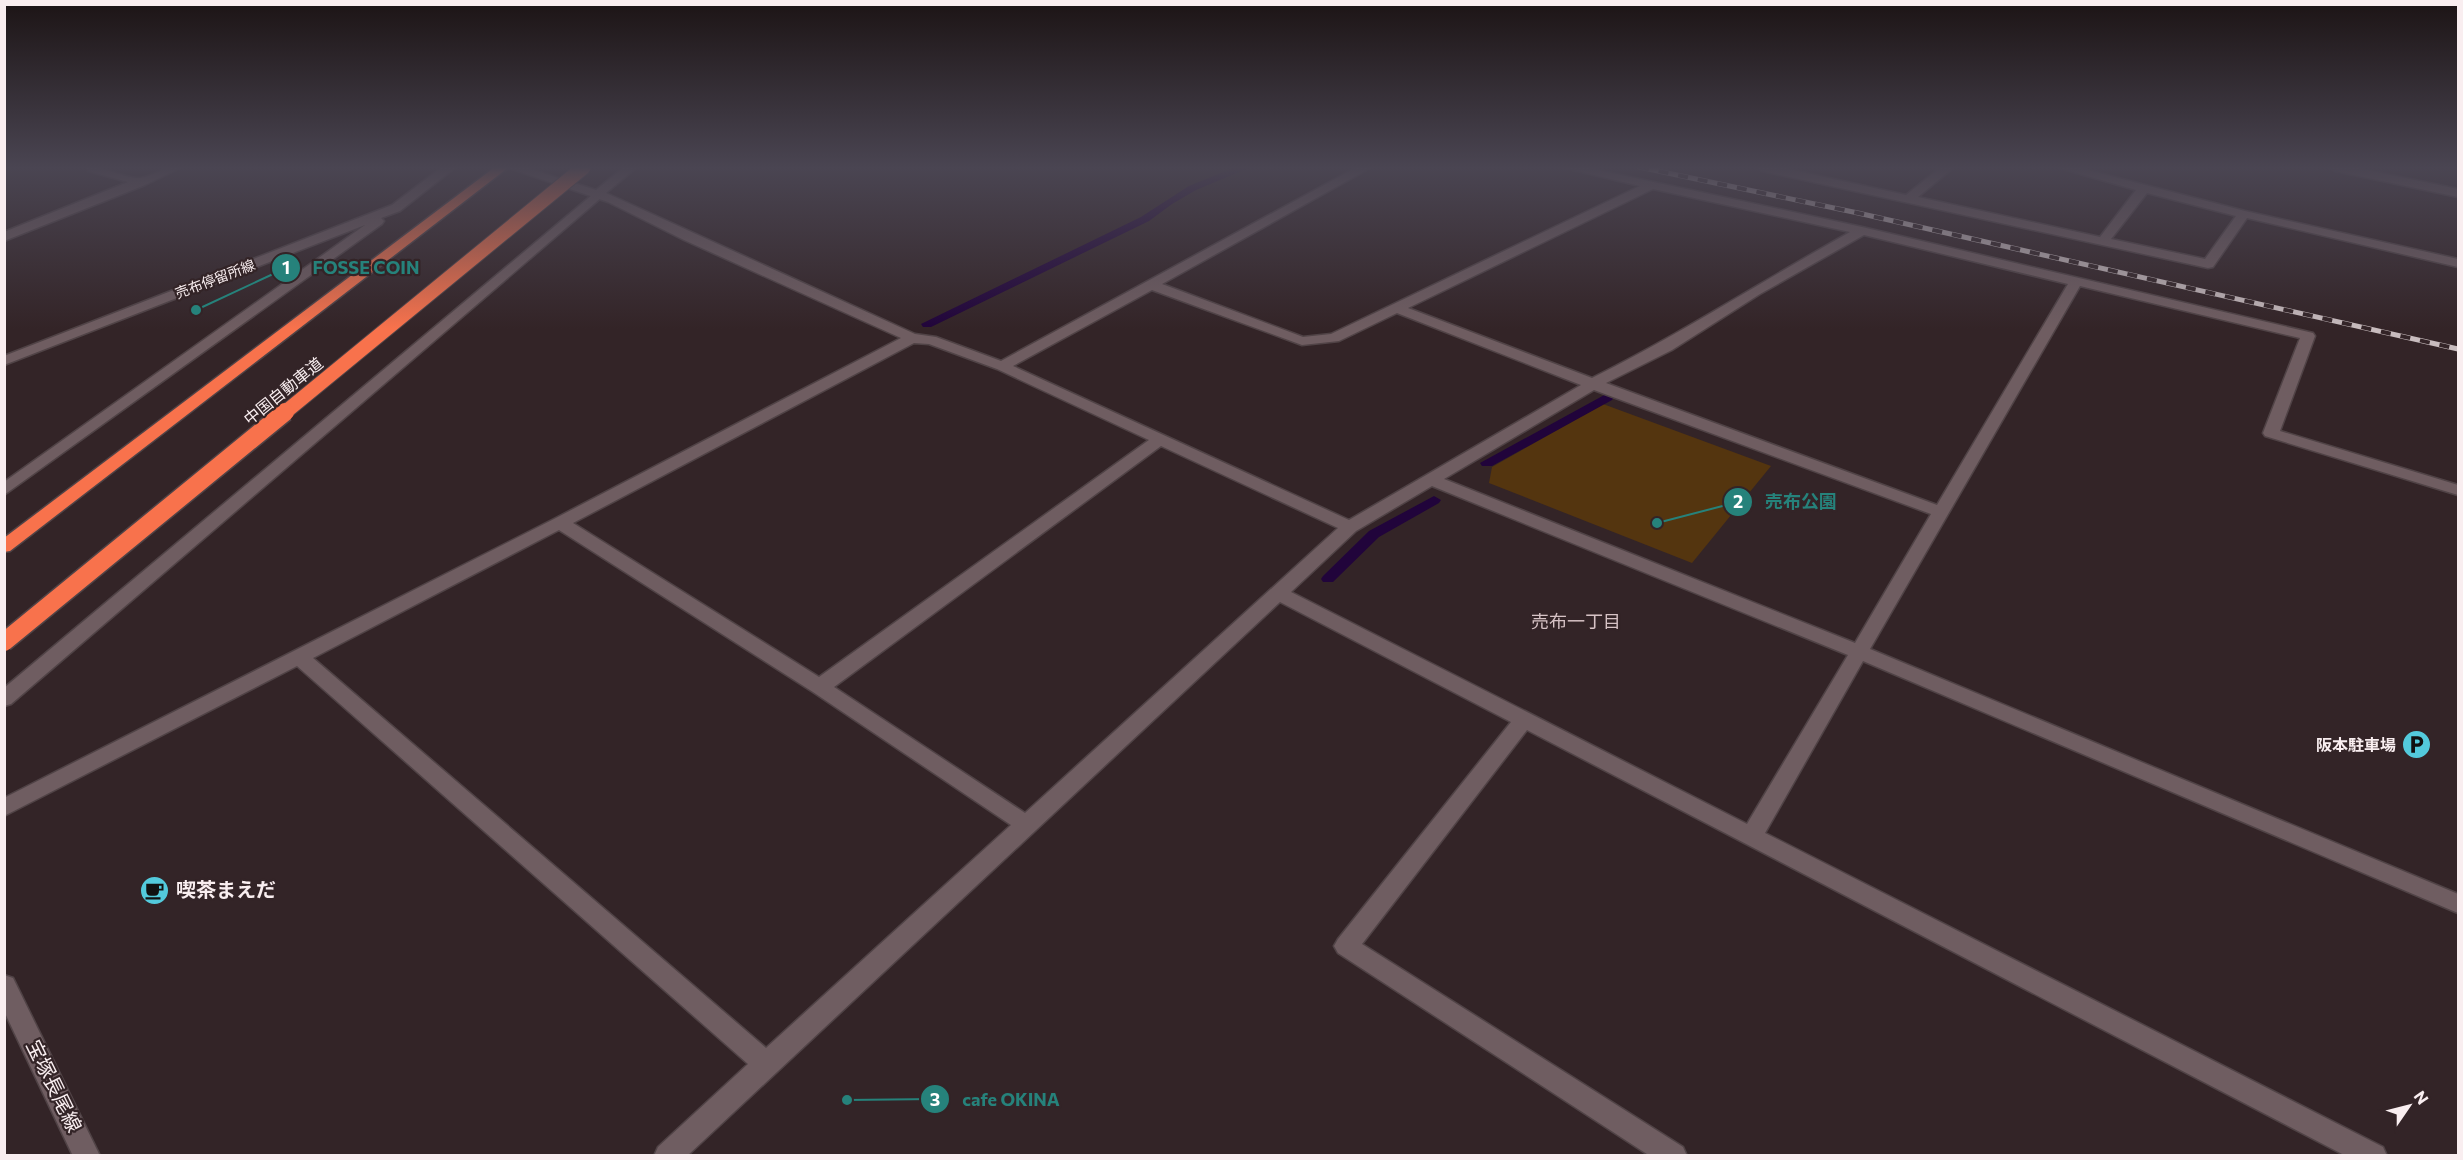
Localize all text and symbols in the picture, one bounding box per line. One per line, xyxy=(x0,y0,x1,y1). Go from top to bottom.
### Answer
callout: FOSSE COIN xyxy=(271,250,432,286)
street label: 売布停留所線 xyxy=(173,256,257,302)
text: 1 xyxy=(282,256,290,278)
text: FOSSE COIN xyxy=(313,256,419,278)
street label: 中国自動車道 xyxy=(239,353,326,428)
callout: 売布公園 xyxy=(1723,484,1849,520)
text: 2 xyxy=(1733,490,1743,512)
text: 売布公園 xyxy=(1765,490,1837,512)
district label: 売布一丁目 xyxy=(1531,610,1621,632)
parking icon: 阪本駐車場 xyxy=(2401,729,2433,761)
place label: 阪本駐車場 xyxy=(2316,735,2396,754)
cafe icon: 喫茶まえだ xyxy=(139,874,171,906)
place label: 喫茶まえだ xyxy=(176,877,276,901)
street label: 宝塚長尾線 xyxy=(22,1035,88,1136)
north arrow xyxy=(2379,1076,2439,1136)
callout: cafe OKINA xyxy=(920,1081,1071,1117)
text: N xyxy=(2410,1087,2433,1107)
text: 3 xyxy=(930,1088,940,1110)
text: cafe OKINA xyxy=(962,1088,1060,1110)

